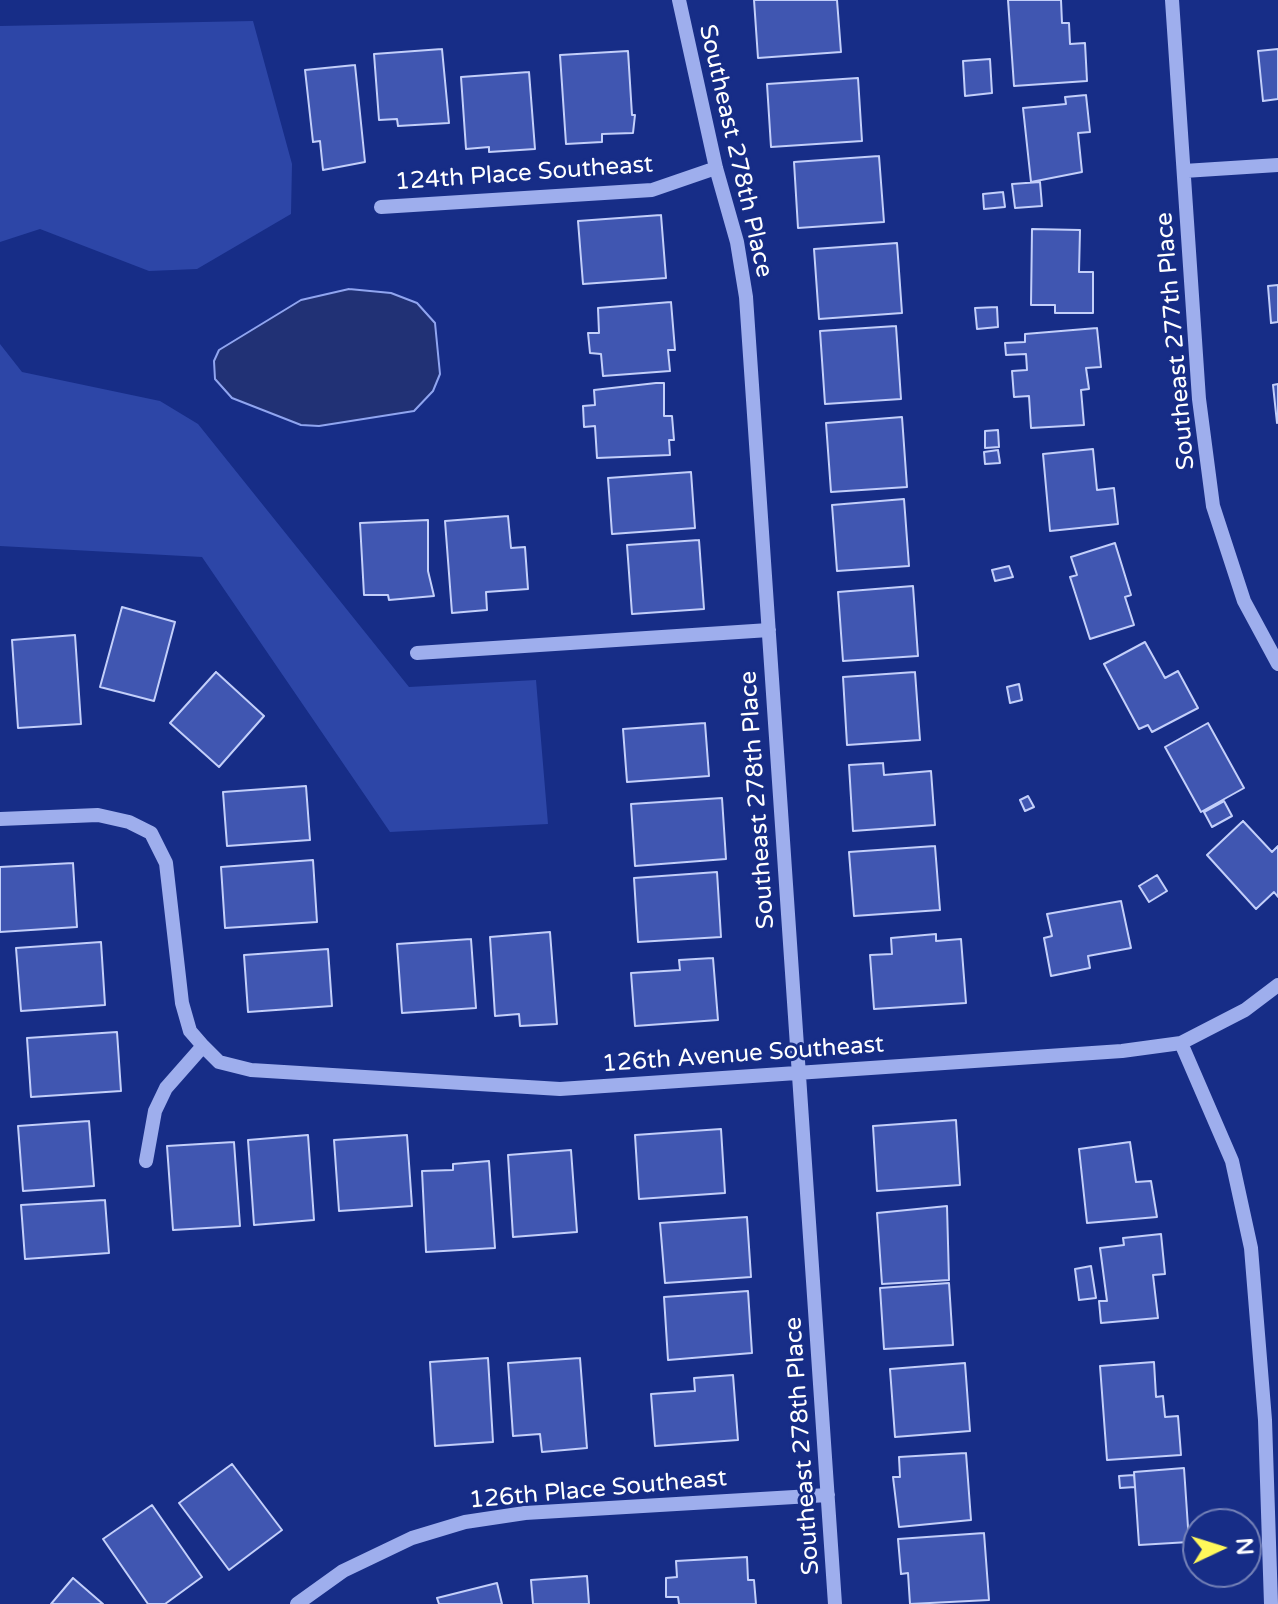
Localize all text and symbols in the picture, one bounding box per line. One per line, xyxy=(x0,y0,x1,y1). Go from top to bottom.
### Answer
street label: Southeast 278th Place xyxy=(692,22,778,280)
street label: 124th Place Southeast xyxy=(394,151,654,197)
street label: Southeast 277th Place xyxy=(1150,211,1202,471)
street label: Southeast 278th Place xyxy=(735,670,781,930)
street label: 126th Avenue Southeast xyxy=(601,1031,885,1079)
street label: Southeast 278th Place xyxy=(780,1316,826,1576)
street label: 126th Place Southeast xyxy=(468,1464,728,1516)
north arrow xyxy=(1182,1508,1262,1588)
text: N xyxy=(1230,1537,1258,1556)

